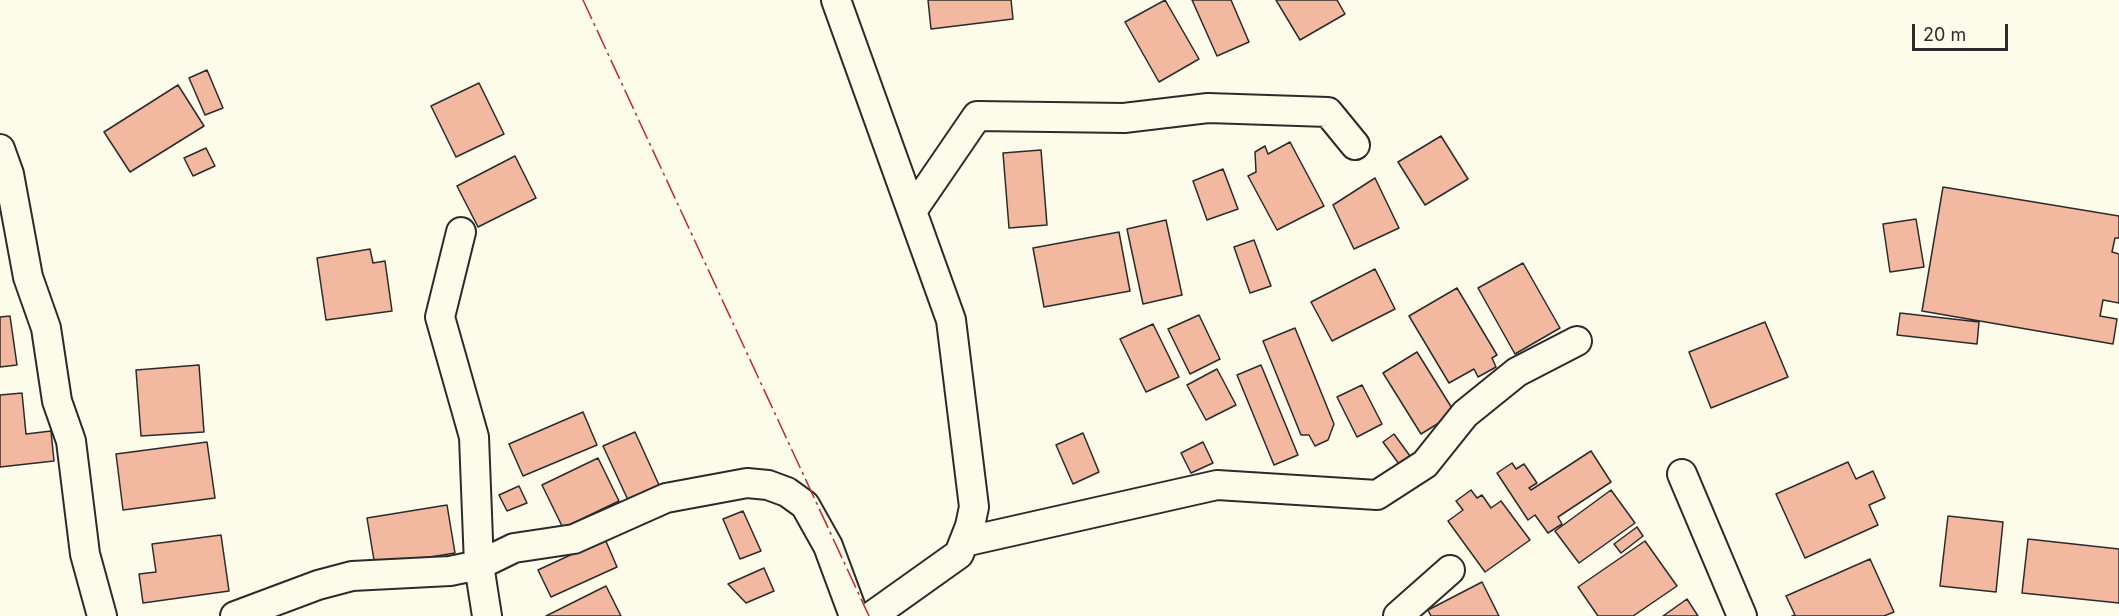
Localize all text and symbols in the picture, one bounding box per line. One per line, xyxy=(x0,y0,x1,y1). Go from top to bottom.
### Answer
scale bar xyxy=(1915,12,2011,50)
text: 20 m xyxy=(1923,24,1966,45)

